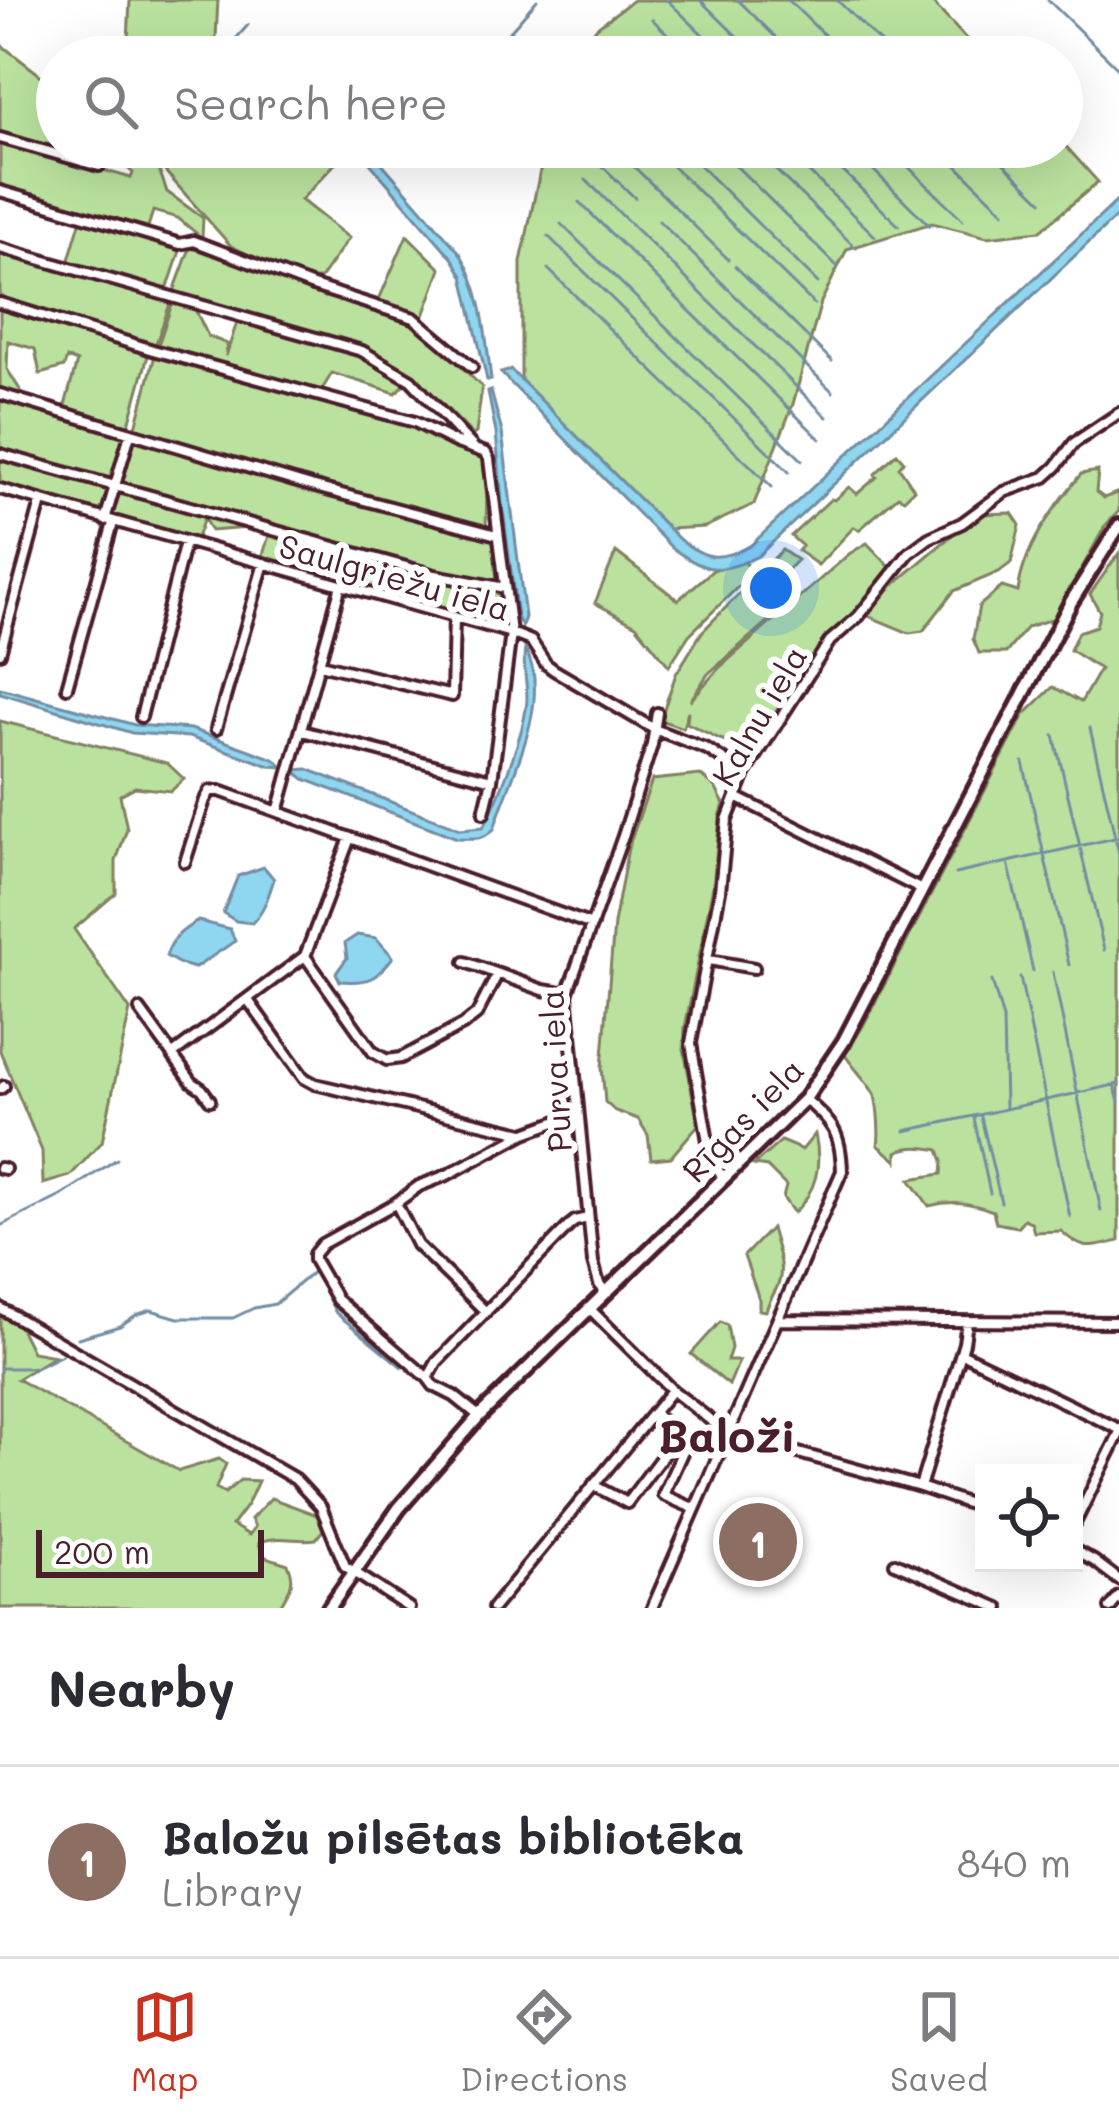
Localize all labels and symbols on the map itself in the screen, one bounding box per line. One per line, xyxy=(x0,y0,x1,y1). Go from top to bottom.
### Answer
street label: Saulgriežu iela xyxy=(275,523,515,629)
your location xyxy=(741,558,801,618)
street label: Kalnu iela xyxy=(701,637,815,793)
street label: Purva iela xyxy=(528,989,580,1153)
street label: Rīgas iela xyxy=(672,1048,812,1190)
district label: Baloži xyxy=(658,1405,796,1463)
pin: 1 xyxy=(719,1497,797,1587)
scale bar xyxy=(36,1524,264,1577)

